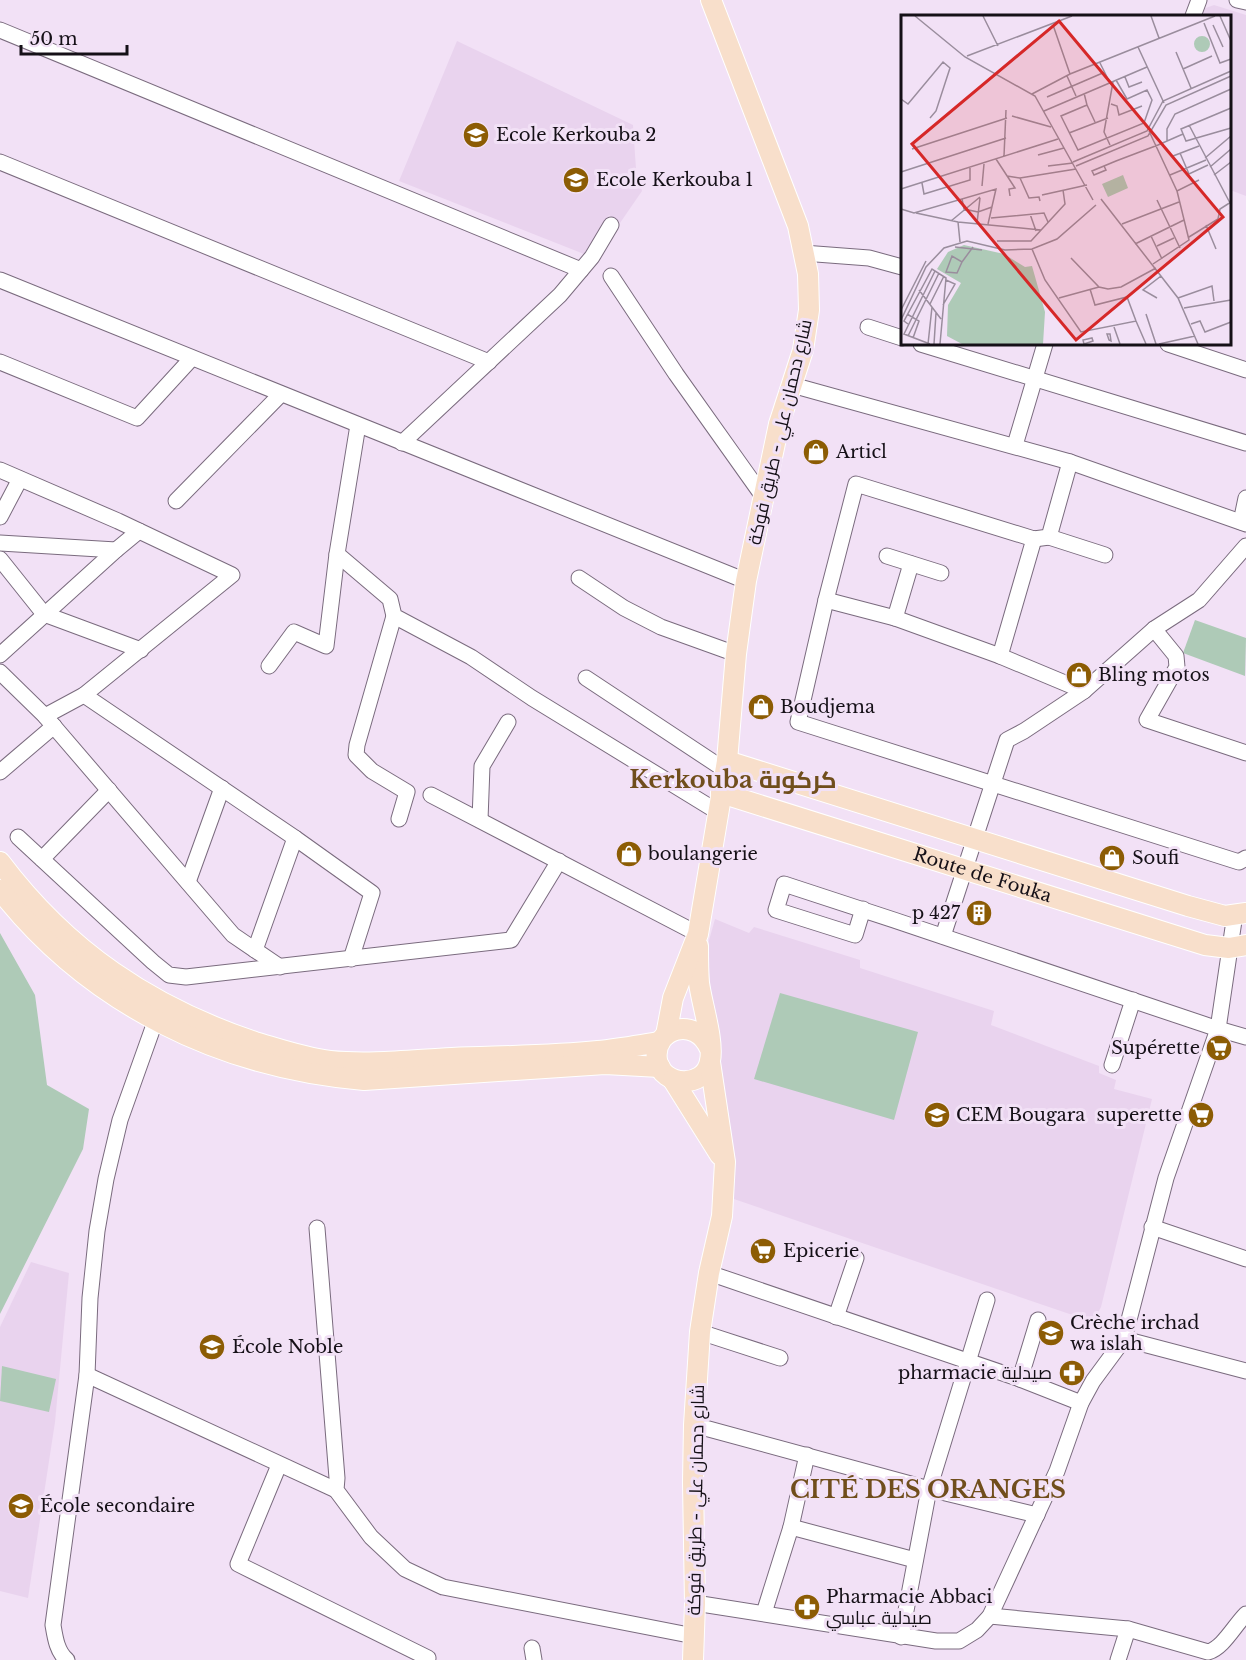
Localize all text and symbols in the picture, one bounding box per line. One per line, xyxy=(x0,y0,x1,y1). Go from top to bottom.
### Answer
inset map xyxy=(901,15,1231,345)
scale bar xyxy=(21,18,128,56)
text: 50 m xyxy=(30,28,78,50)
school or university icon: Ecole Kerkouba 2 xyxy=(461,120,491,150)
place label: Ecole Kerkouba 2 xyxy=(496,124,656,146)
school or university icon: Ecole Kerkouba 1 xyxy=(561,165,591,195)
place label: Ecole Kerkouba 1 xyxy=(596,169,753,191)
street label: شارع دحمان علي - طريق فوكة xyxy=(743,317,820,548)
shop icon: Articl xyxy=(801,437,831,467)
place label: Articl xyxy=(835,441,887,463)
shop icon: Bling motos xyxy=(1064,660,1094,690)
place label: Bling motos xyxy=(1098,664,1210,686)
shop icon: Boudjema xyxy=(746,692,776,722)
place label: Boudjema xyxy=(780,696,875,718)
district label: Kerkouba كركوبة xyxy=(629,765,837,794)
shop icon: boulangerie xyxy=(614,839,644,869)
place label: boulangerie xyxy=(647,843,758,865)
street label: Route de Fouka xyxy=(910,843,1054,907)
shop icon: Soufi xyxy=(1097,843,1127,873)
place label: Soufi xyxy=(1132,847,1179,869)
building icon: p 427 xyxy=(964,898,994,928)
place label: p 427 xyxy=(912,902,961,924)
supermarket icon: Supérette xyxy=(1204,1033,1234,1063)
place label: Supérette xyxy=(1111,1037,1200,1059)
school or university icon: CEM Bougara xyxy=(922,1100,952,1130)
supermarket icon: superette xyxy=(1186,1100,1216,1130)
place label: CEM Bougara xyxy=(956,1104,1085,1126)
place label: superette xyxy=(1097,1104,1182,1126)
supermarket icon: Epicerie xyxy=(748,1236,778,1266)
place label: Epicerie xyxy=(783,1240,859,1262)
place label: Crèche irchad wa islah xyxy=(1070,1312,1199,1355)
school or university icon: Crèche irchad wa islah xyxy=(1036,1318,1066,1348)
school or university icon: École Noble xyxy=(197,1332,227,1362)
place label: École Noble xyxy=(232,1335,343,1358)
pharmacy icon: pharmacie صيدلية xyxy=(1057,1358,1087,1388)
place label: pharmacie صيدلية xyxy=(898,1362,1052,1384)
street label: شارع دحمان علي - طريق فوكة xyxy=(683,1384,712,1616)
district label: CITÉ DES ORANGES xyxy=(790,1475,1066,1504)
school or university icon: École secondaire xyxy=(6,1491,36,1521)
place label: École secondaire xyxy=(40,1494,195,1517)
place label: Pharmacie Abbaci صيدلية عباسي xyxy=(826,1586,992,1631)
pharmacy icon: Pharmacie Abbaci صيدلية عباسي xyxy=(792,1592,822,1622)

